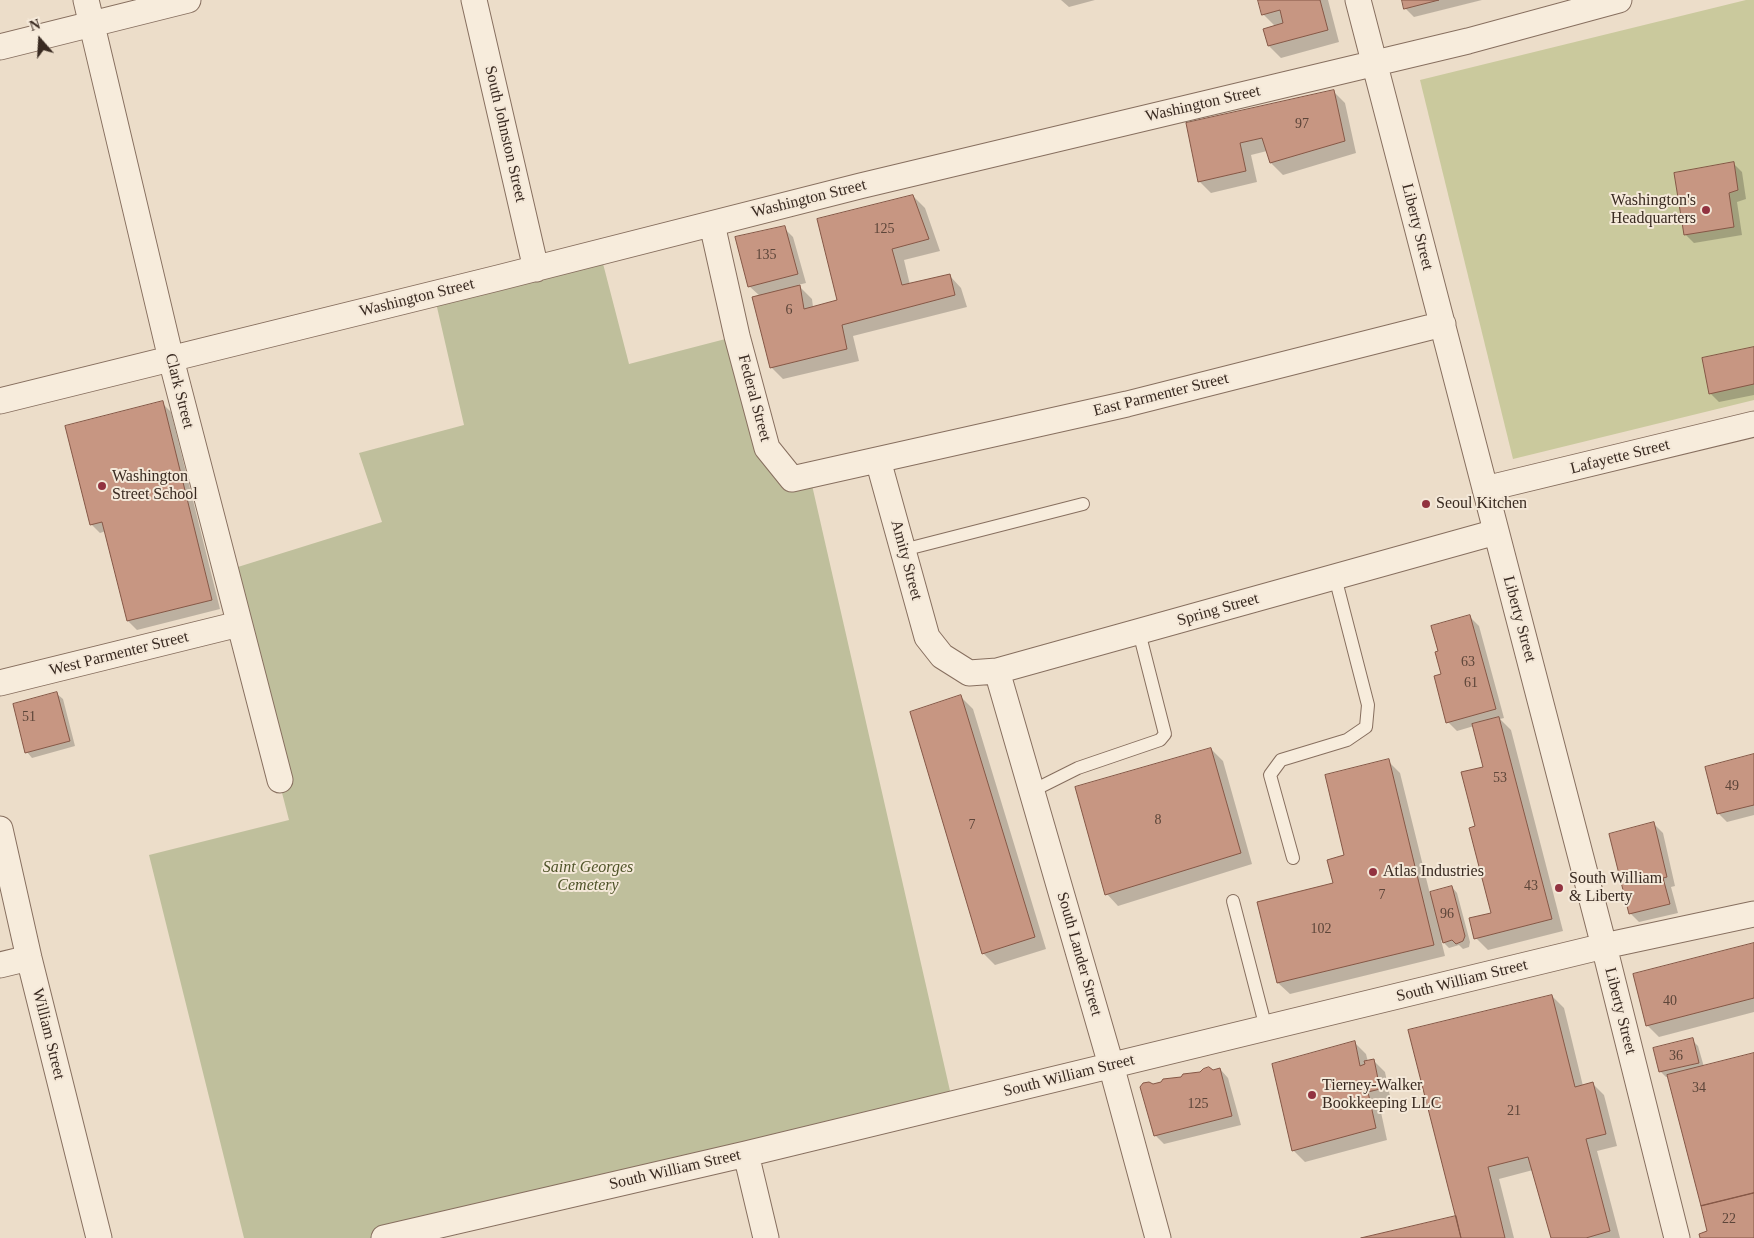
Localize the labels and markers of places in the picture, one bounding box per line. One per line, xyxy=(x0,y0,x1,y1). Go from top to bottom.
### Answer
place label: Washington's Headquarters xyxy=(1611,191,1696,229)
marker: Washington's Headquarters xyxy=(1700,204,1712,216)
place label: Washington Street School xyxy=(112,467,198,505)
marker: Washington Street School xyxy=(96,480,108,492)
place label: Seoul Kitchen xyxy=(1436,494,1527,514)
marker: Seoul Kitchen xyxy=(1420,498,1432,510)
place label: Atlas Industries xyxy=(1383,862,1484,882)
marker: Atlas Industries xyxy=(1367,866,1379,878)
place label: South William & Liberty xyxy=(1569,869,1662,907)
marker: South William & Liberty xyxy=(1553,882,1565,894)
place label: Tierney-Walker Bookkeeping LLC xyxy=(1322,1076,1442,1114)
marker: Tierney-Walker Bookkeeping LLC xyxy=(1306,1089,1318,1101)

